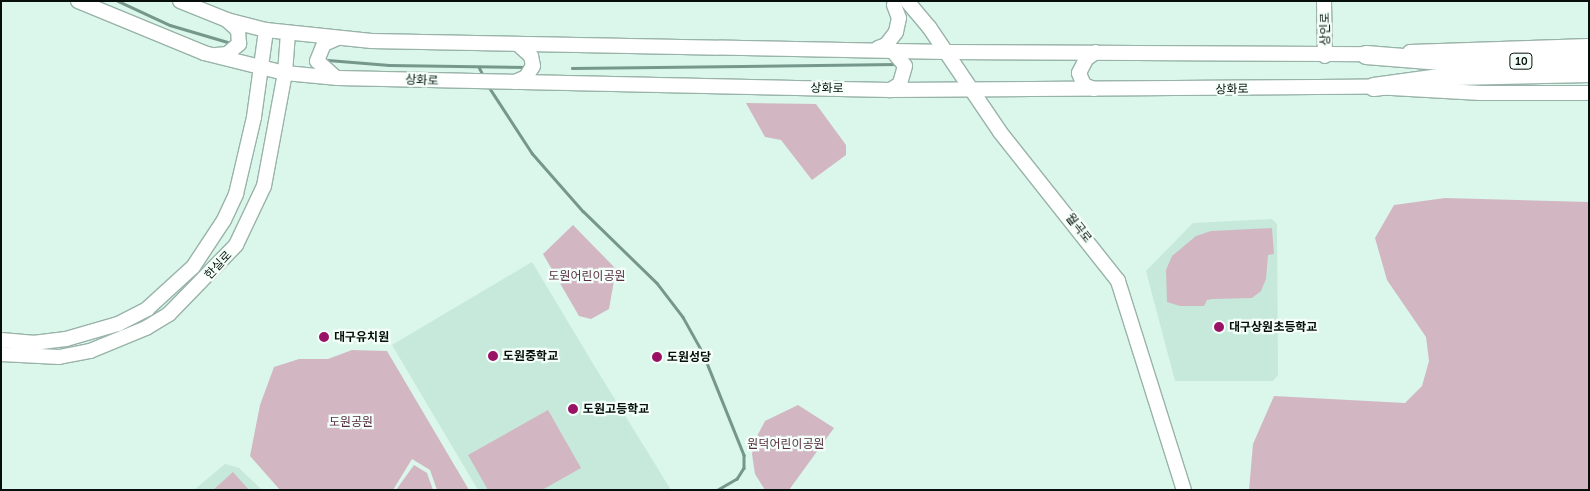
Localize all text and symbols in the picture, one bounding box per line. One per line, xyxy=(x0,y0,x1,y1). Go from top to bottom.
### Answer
street label: 상인로 xyxy=(1318,12,1332,46)
road number: 10 xyxy=(1508,52,1534,70)
street label: 상화로 xyxy=(405,72,439,88)
street label: 상화로 xyxy=(810,81,844,95)
street label: 상화로 xyxy=(1215,82,1249,96)
street label: 월곡로 xyxy=(1063,211,1095,245)
street label: 한실로 xyxy=(201,248,235,282)
park label: 도원어린이공원 xyxy=(548,269,626,283)
place label: 대구상원초등학교 xyxy=(1229,320,1317,334)
marker: 대구상원초등학교 xyxy=(1213,321,1225,333)
place label: 대구유치원 xyxy=(334,330,389,344)
marker: 대구유치원 xyxy=(318,331,330,343)
place label: 도원중학교 xyxy=(503,349,558,363)
marker: 도원중학교 xyxy=(487,350,499,362)
place label: 도원성당 xyxy=(667,350,711,364)
marker: 도원성당 xyxy=(651,351,663,363)
place label: 도원고등학교 xyxy=(583,402,649,416)
marker: 도원고등학교 xyxy=(567,403,579,415)
park label: 도원공원 xyxy=(329,415,373,429)
park label: 원덕어린이공원 xyxy=(747,437,825,451)

